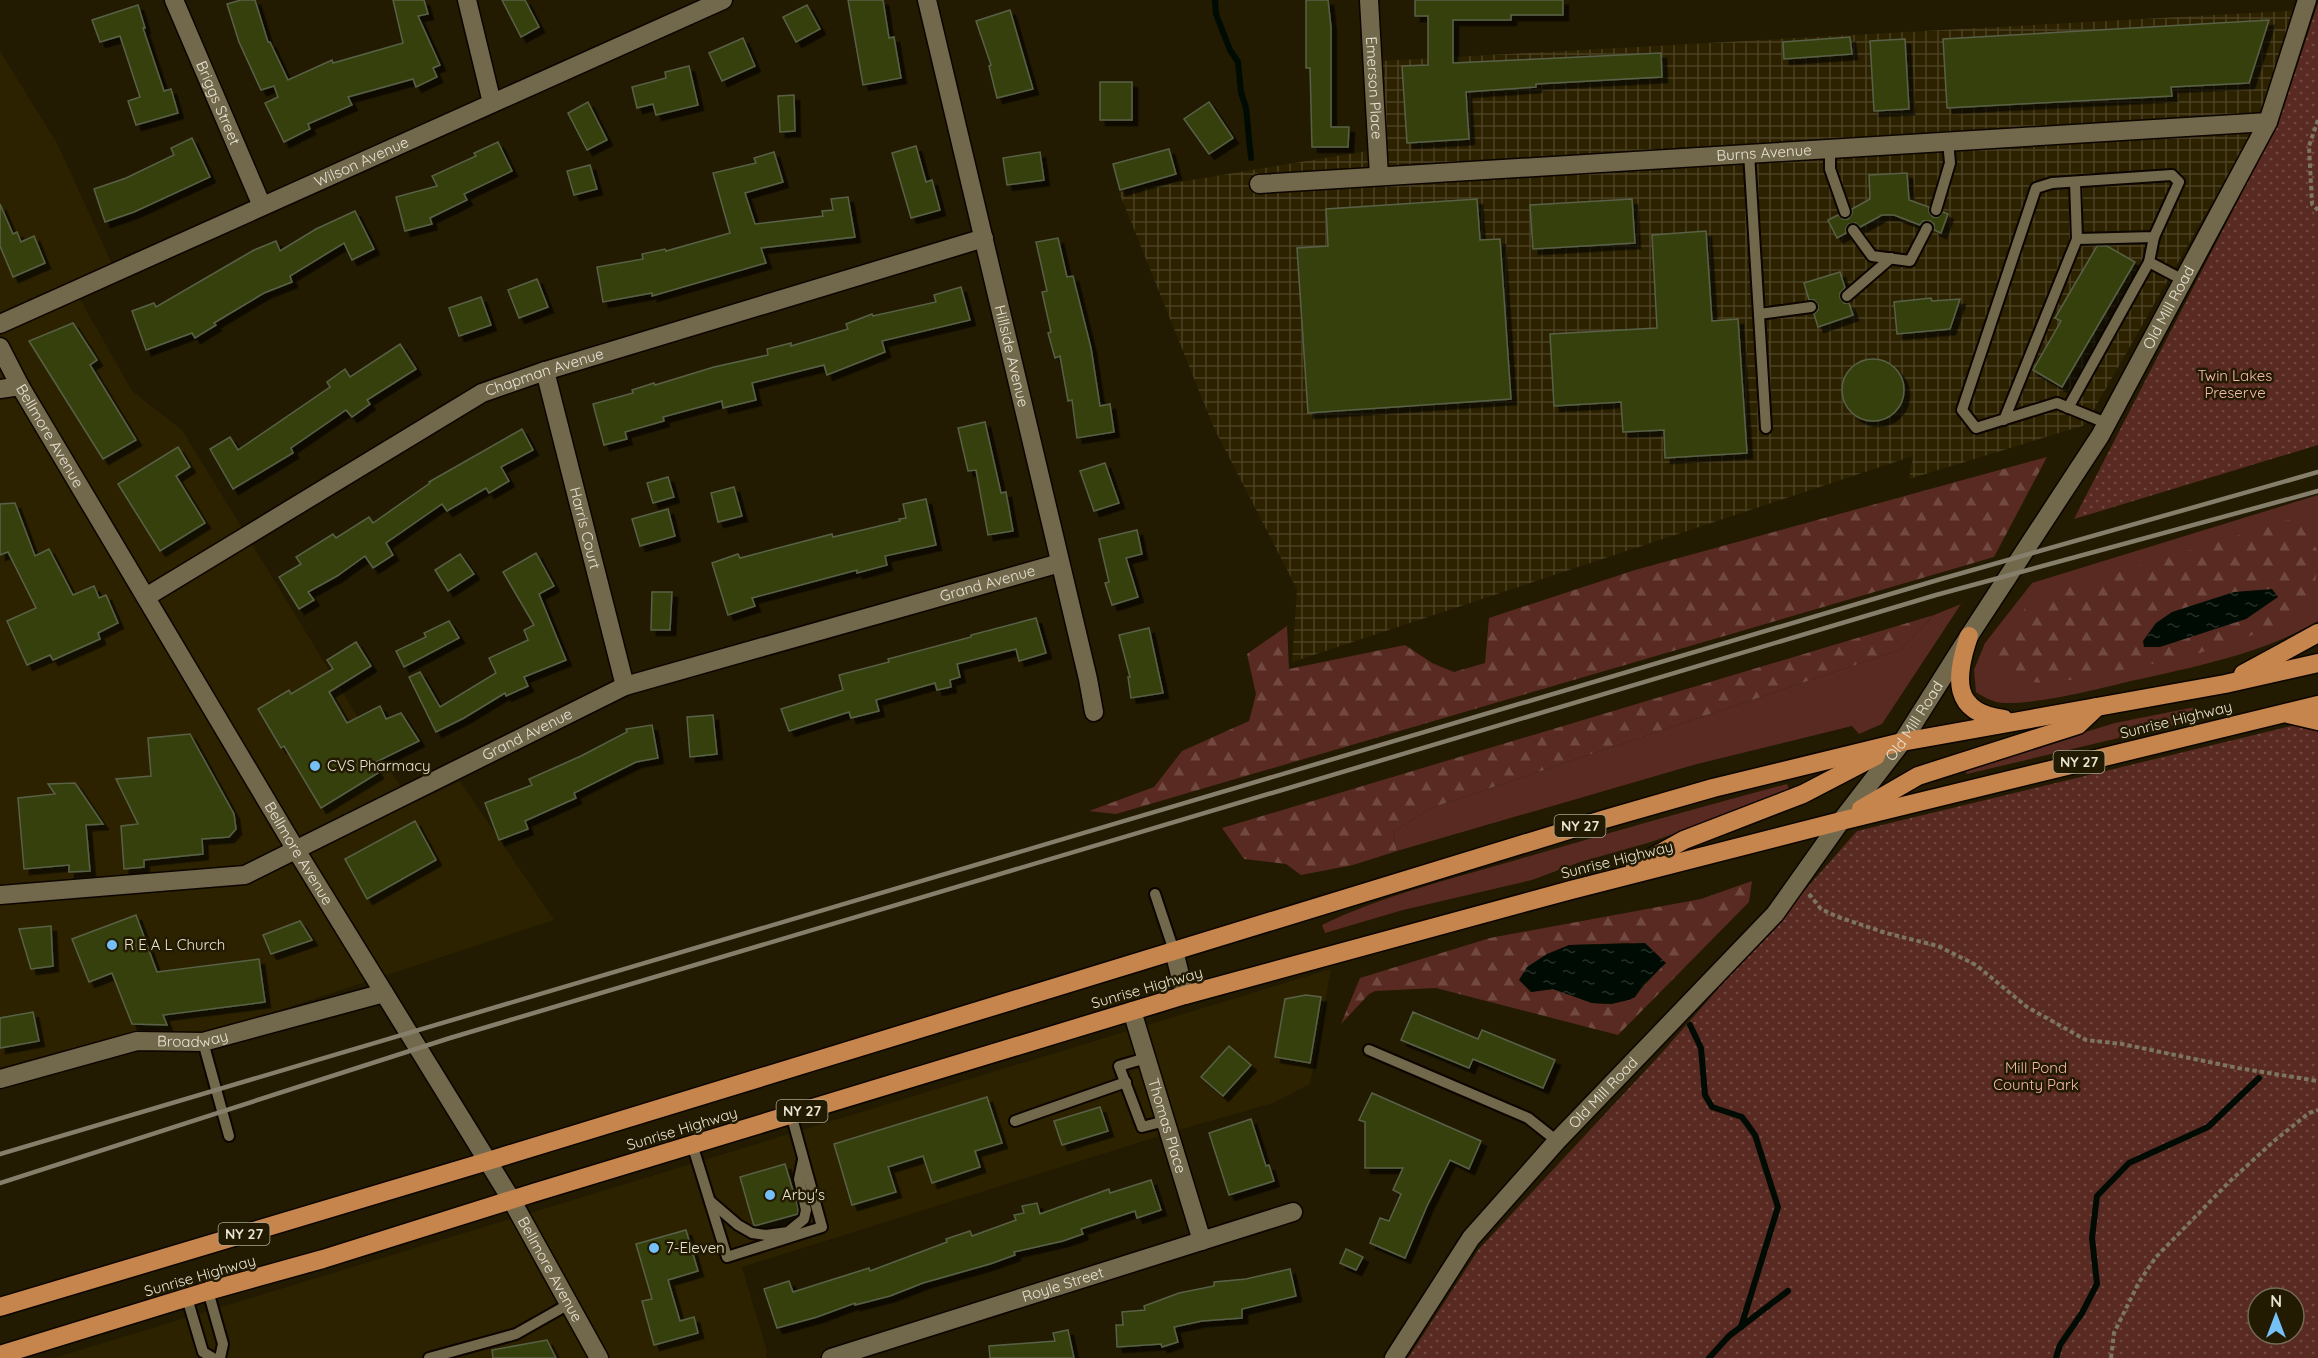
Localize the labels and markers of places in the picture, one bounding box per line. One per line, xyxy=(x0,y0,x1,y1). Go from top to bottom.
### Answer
place label: CVS Pharmacy xyxy=(327,756,431,775)
marker: CVS Pharmacy xyxy=(308,759,322,773)
place label: R E A L Church xyxy=(124,935,225,954)
marker: R E A L Church xyxy=(105,938,119,952)
place label: Arby's xyxy=(782,1185,825,1204)
marker: Arby's xyxy=(763,1188,777,1202)
place label: 7-Eleven xyxy=(666,1238,725,1257)
marker: 7-Eleven xyxy=(647,1241,661,1255)

